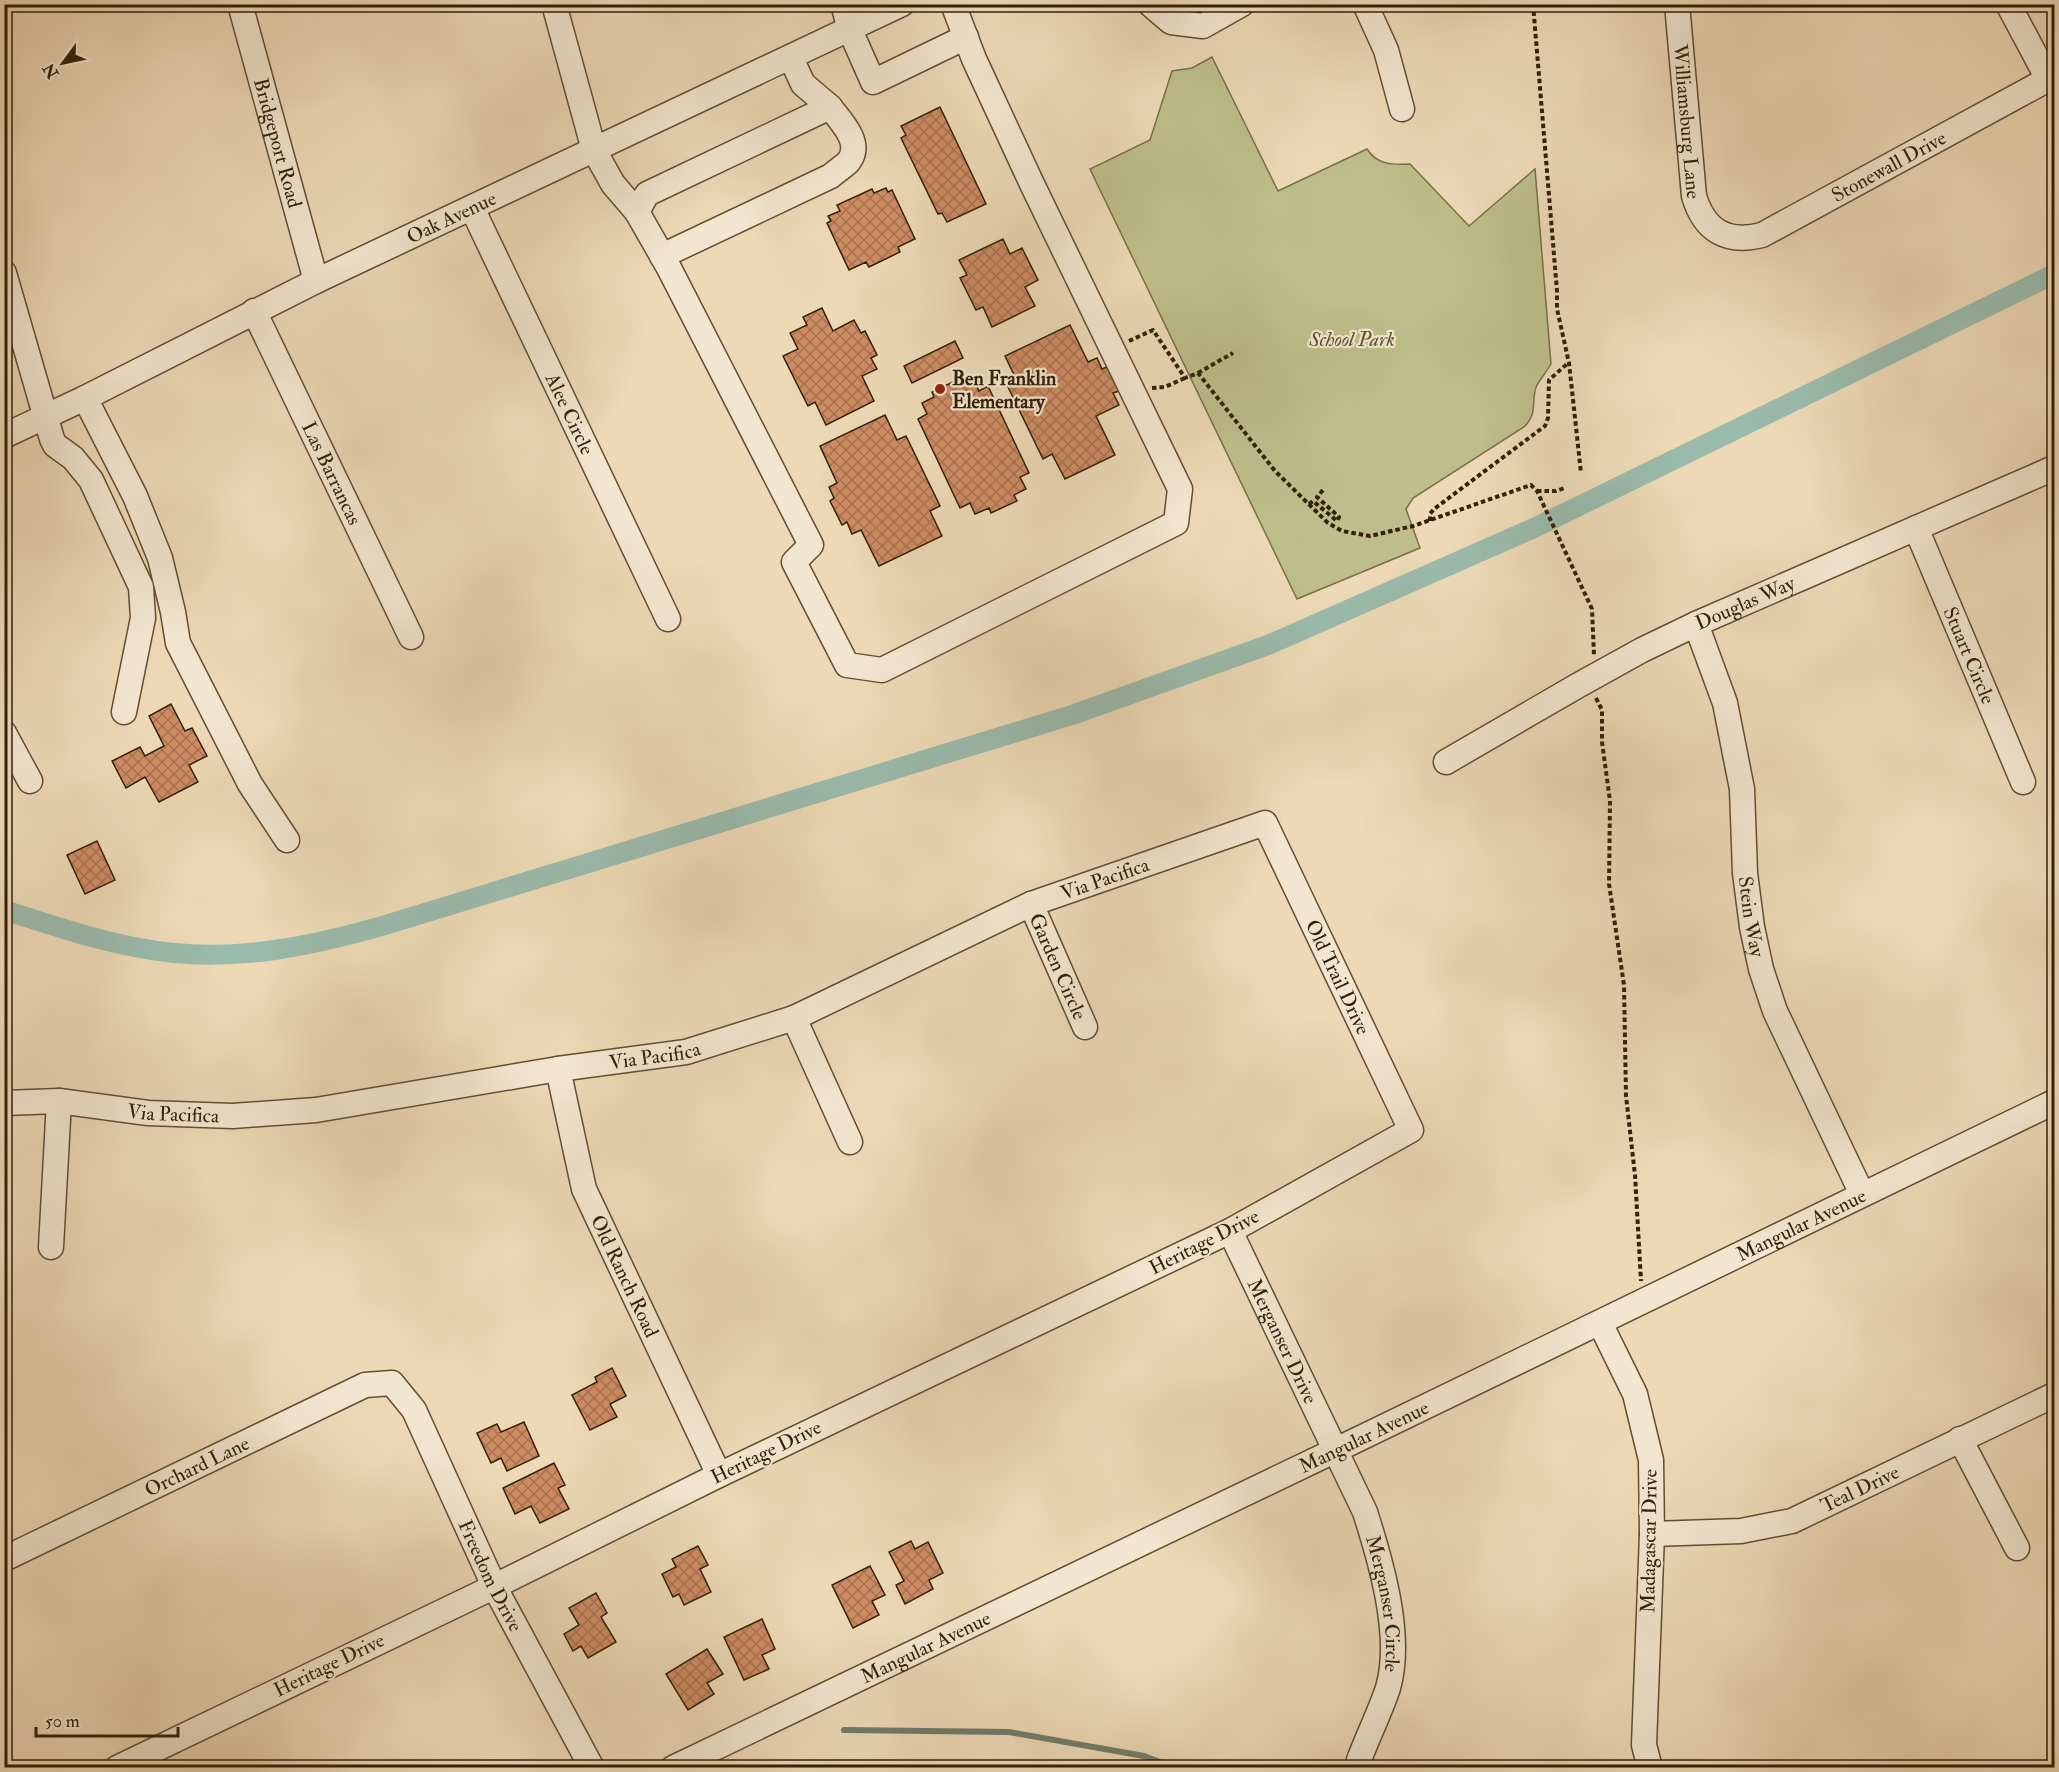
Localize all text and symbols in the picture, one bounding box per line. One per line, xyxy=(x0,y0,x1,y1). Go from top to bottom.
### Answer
north arrow xyxy=(33,33,93,93)
street label: Williamsburg Lane xyxy=(1668,42,1707,200)
text: N xyxy=(39,59,64,83)
street label: Bridgeport Road xyxy=(248,75,308,211)
street label: Stonewall Drive xyxy=(1827,125,1950,207)
street label: Oak Avenue xyxy=(402,185,500,249)
park label: School Park xyxy=(1308,327,1395,352)
place label: Ben Franklin Elementary xyxy=(952,366,1057,415)
street label: Alee Circle xyxy=(540,368,600,459)
marker: Ben Franklin Elementary xyxy=(933,382,947,396)
street label: Las Barrancas xyxy=(297,417,368,529)
street label: Douglas Way xyxy=(1691,570,1800,635)
street label: Stuart Circle xyxy=(1938,603,2001,708)
street label: Via Pacifica xyxy=(1057,851,1153,905)
street label: Stein Way xyxy=(1733,875,1771,960)
street label: Garden Circle xyxy=(1024,909,1093,1023)
street label: Old Trail Drive xyxy=(1300,916,1376,1038)
street label: Via Pacifica xyxy=(607,1036,704,1075)
street label: Via Pacifica xyxy=(126,1098,220,1128)
street label: Mangular Avenue xyxy=(1732,1183,1870,1267)
street label: Heritage Drive xyxy=(1145,1204,1263,1280)
street label: Old Ranch Road xyxy=(585,1211,665,1342)
street label: Merganser Drive xyxy=(1242,1274,1324,1408)
street label: Mangular Avenue xyxy=(1295,1395,1433,1479)
street label: Heritage Drive xyxy=(707,1414,825,1490)
street label: Orchard Lane xyxy=(140,1430,253,1502)
street label: Teal Drive xyxy=(1816,1459,1903,1518)
street label: Madagascar Drive xyxy=(1635,1469,1663,1613)
street label: Freedom Drive xyxy=(453,1516,529,1636)
street label: Merganser Circle xyxy=(1360,1532,1406,1674)
street label: Mangular Avenue xyxy=(856,1605,994,1689)
street label: Heritage Drive xyxy=(270,1627,388,1703)
scale bar xyxy=(36,1700,178,1738)
text: 50 m xyxy=(45,1710,80,1733)

